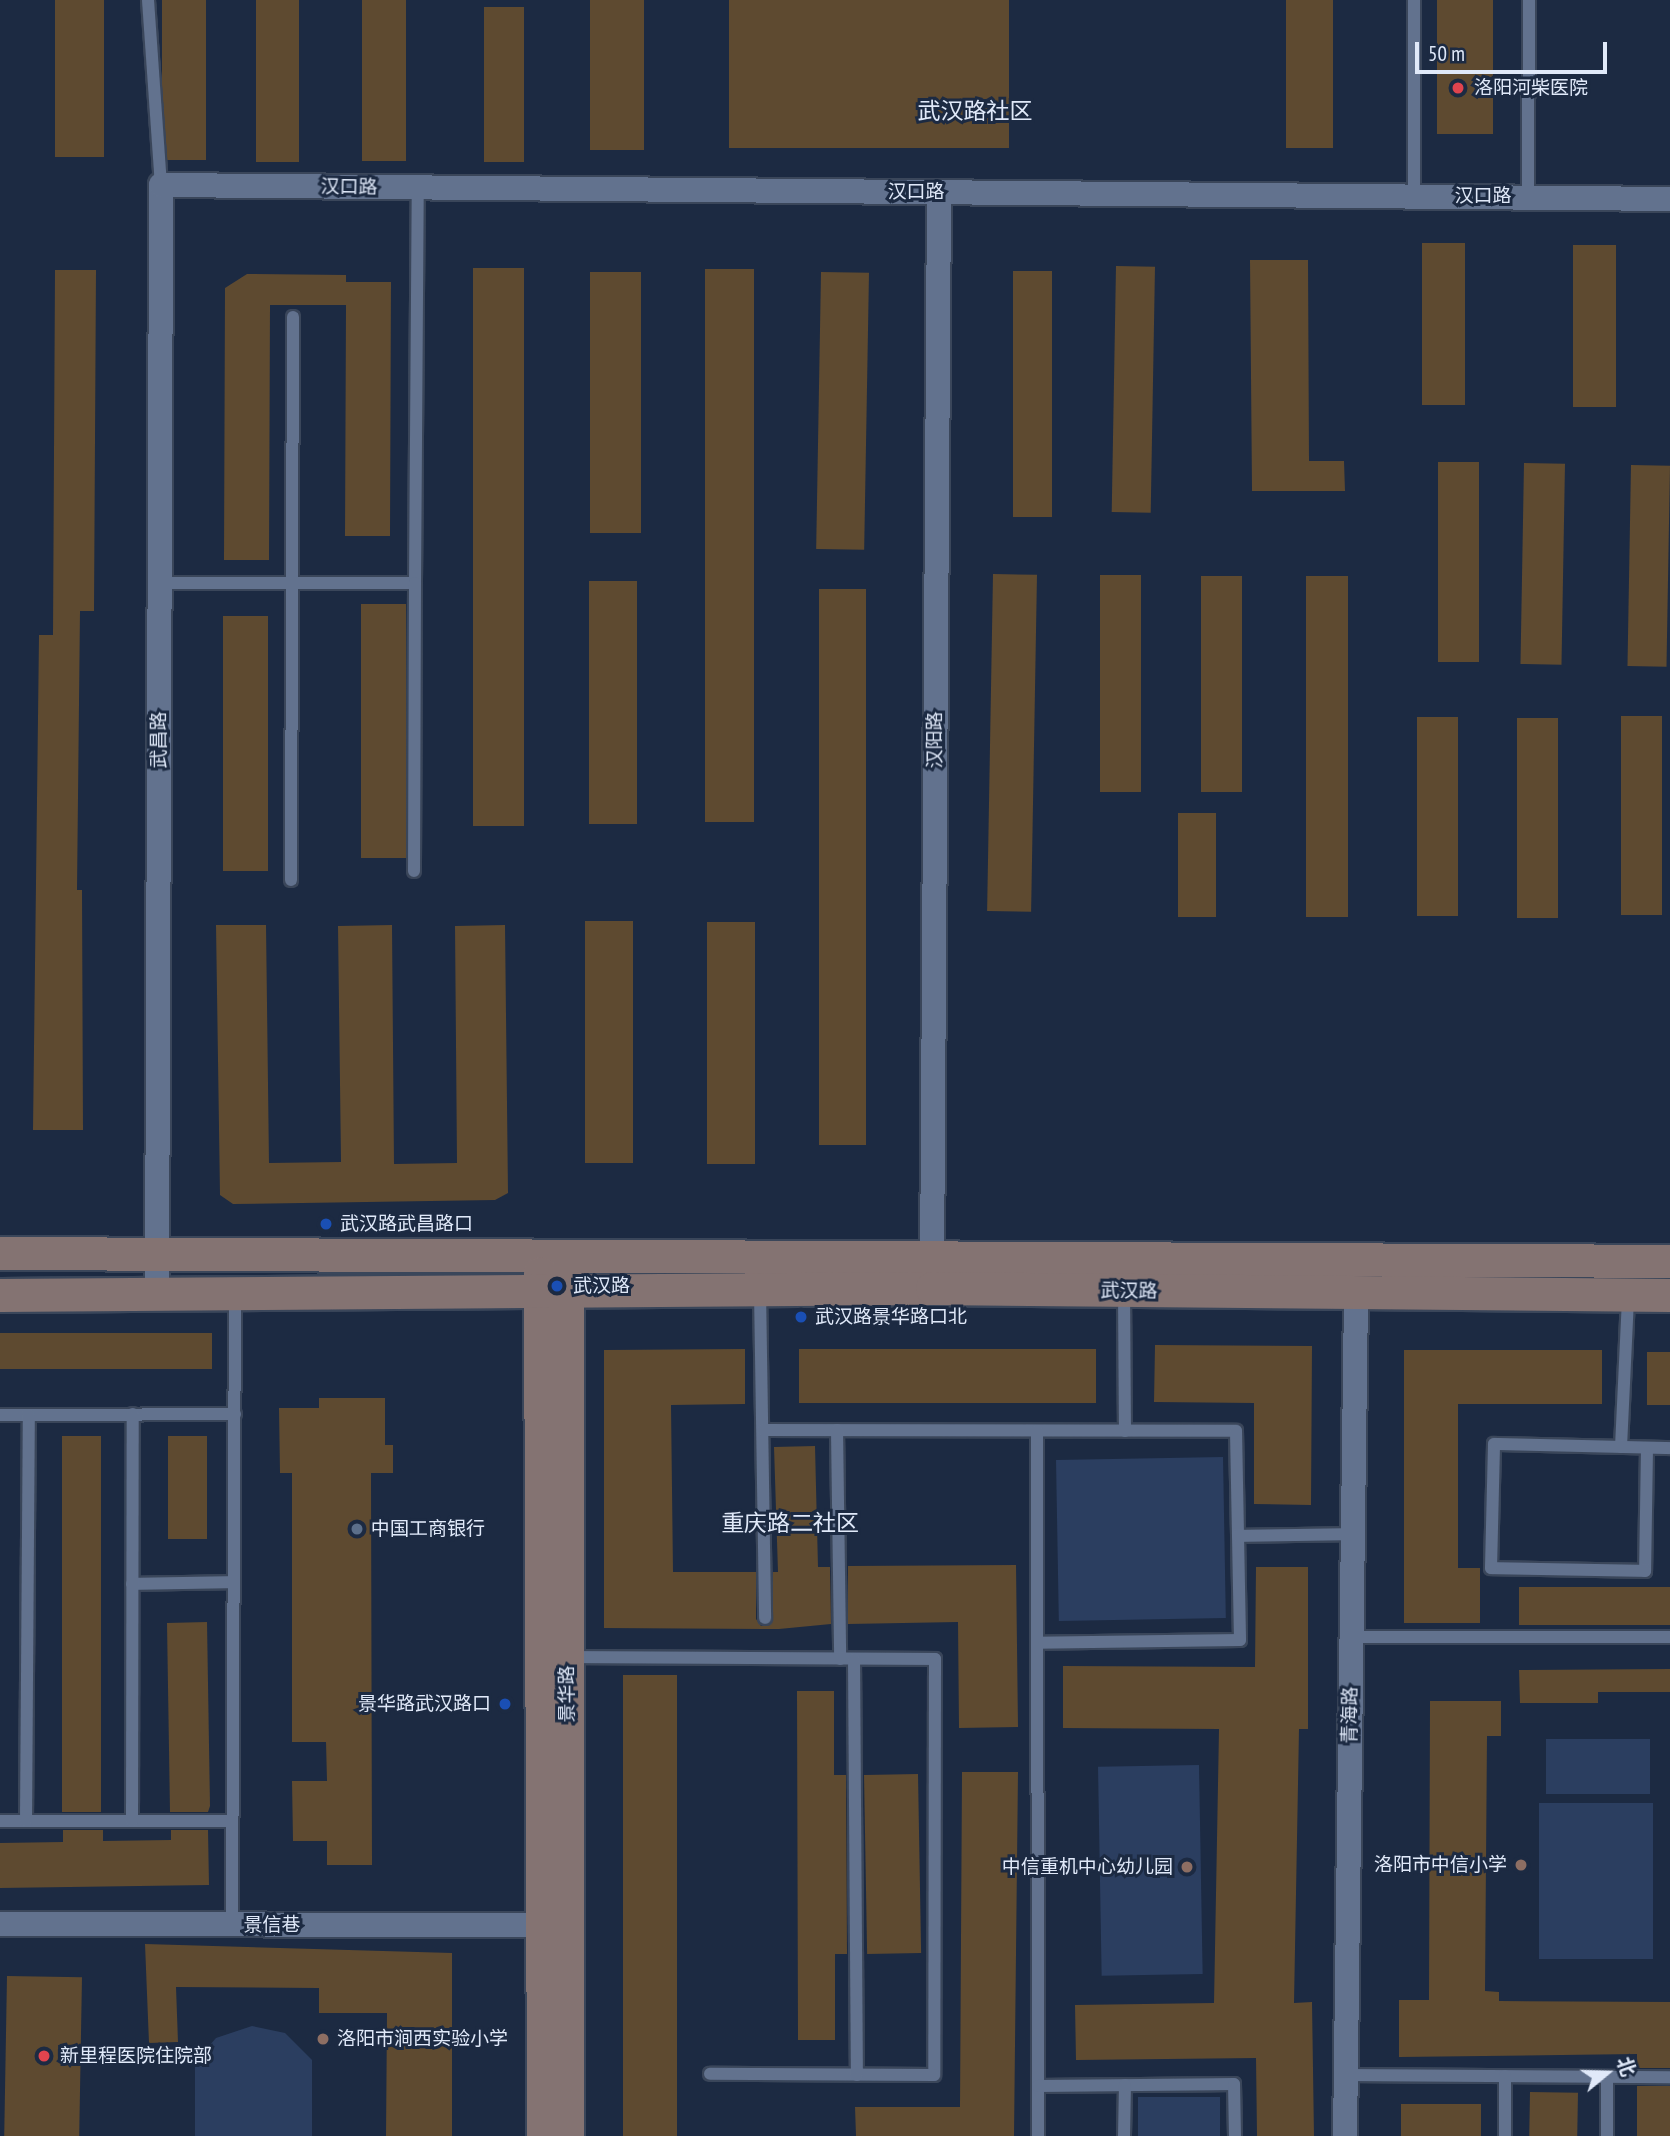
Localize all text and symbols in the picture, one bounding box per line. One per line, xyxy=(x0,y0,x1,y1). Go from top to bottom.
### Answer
scale bar xyxy=(1418,28,1610,72)
text: 50 m xyxy=(1428,40,1465,67)
place label: 洛阳河柴医院 xyxy=(1474,77,1588,99)
marker: 洛阳河柴医院 xyxy=(1448,78,1468,98)
district label: 武汉路社区 xyxy=(918,97,1032,125)
street label: 汉口路 xyxy=(320,175,378,199)
street label: 汉口路 xyxy=(888,181,944,203)
street label: 汉口路 xyxy=(1455,185,1511,207)
street label: 武昌路 xyxy=(148,712,170,768)
street label: 汉阳路 xyxy=(924,712,946,768)
place label: 武汉路武昌路口 xyxy=(340,1213,473,1235)
marker: 武汉路武昌路口 xyxy=(318,1216,334,1232)
place label: 武汉路 xyxy=(573,1275,630,1297)
marker: 武汉路 xyxy=(547,1276,567,1296)
street label: 武汉路 xyxy=(1100,1279,1158,1303)
place label: 武汉路景华路口北 xyxy=(815,1306,967,1328)
marker: 武汉路景华路口北 xyxy=(793,1309,809,1325)
district label: 重庆路二社区 xyxy=(721,1509,859,1537)
place label: 中国工商银行 xyxy=(371,1518,485,1540)
marker: 中国工商银行 xyxy=(349,1521,365,1537)
street label: 景华路 xyxy=(556,1666,578,1722)
street label: 青海路 xyxy=(1338,1686,1362,1744)
place label: 景华路武汉路口 xyxy=(358,1693,491,1715)
marker: 景华路武汉路口 xyxy=(497,1696,513,1712)
place label: 洛阳市中信小学 xyxy=(1374,1854,1507,1876)
place label: 中信重机中心幼儿园 xyxy=(1002,1856,1173,1878)
marker: 洛阳市中信小学 xyxy=(1513,1857,1529,1873)
marker: 中信重机中心幼儿园 xyxy=(1179,1859,1195,1875)
street label: 景信巷 xyxy=(244,1914,300,1936)
place label: 洛阳市涧西实验小学 xyxy=(337,2028,508,2050)
marker: 洛阳市涧西实验小学 xyxy=(315,2031,331,2047)
north arrow xyxy=(1572,2038,1642,2108)
place label: 新里程医院住院部 xyxy=(60,2045,212,2067)
marker: 新里程医院住院部 xyxy=(34,2046,54,2066)
text: 北 xyxy=(1612,2053,1641,2079)

